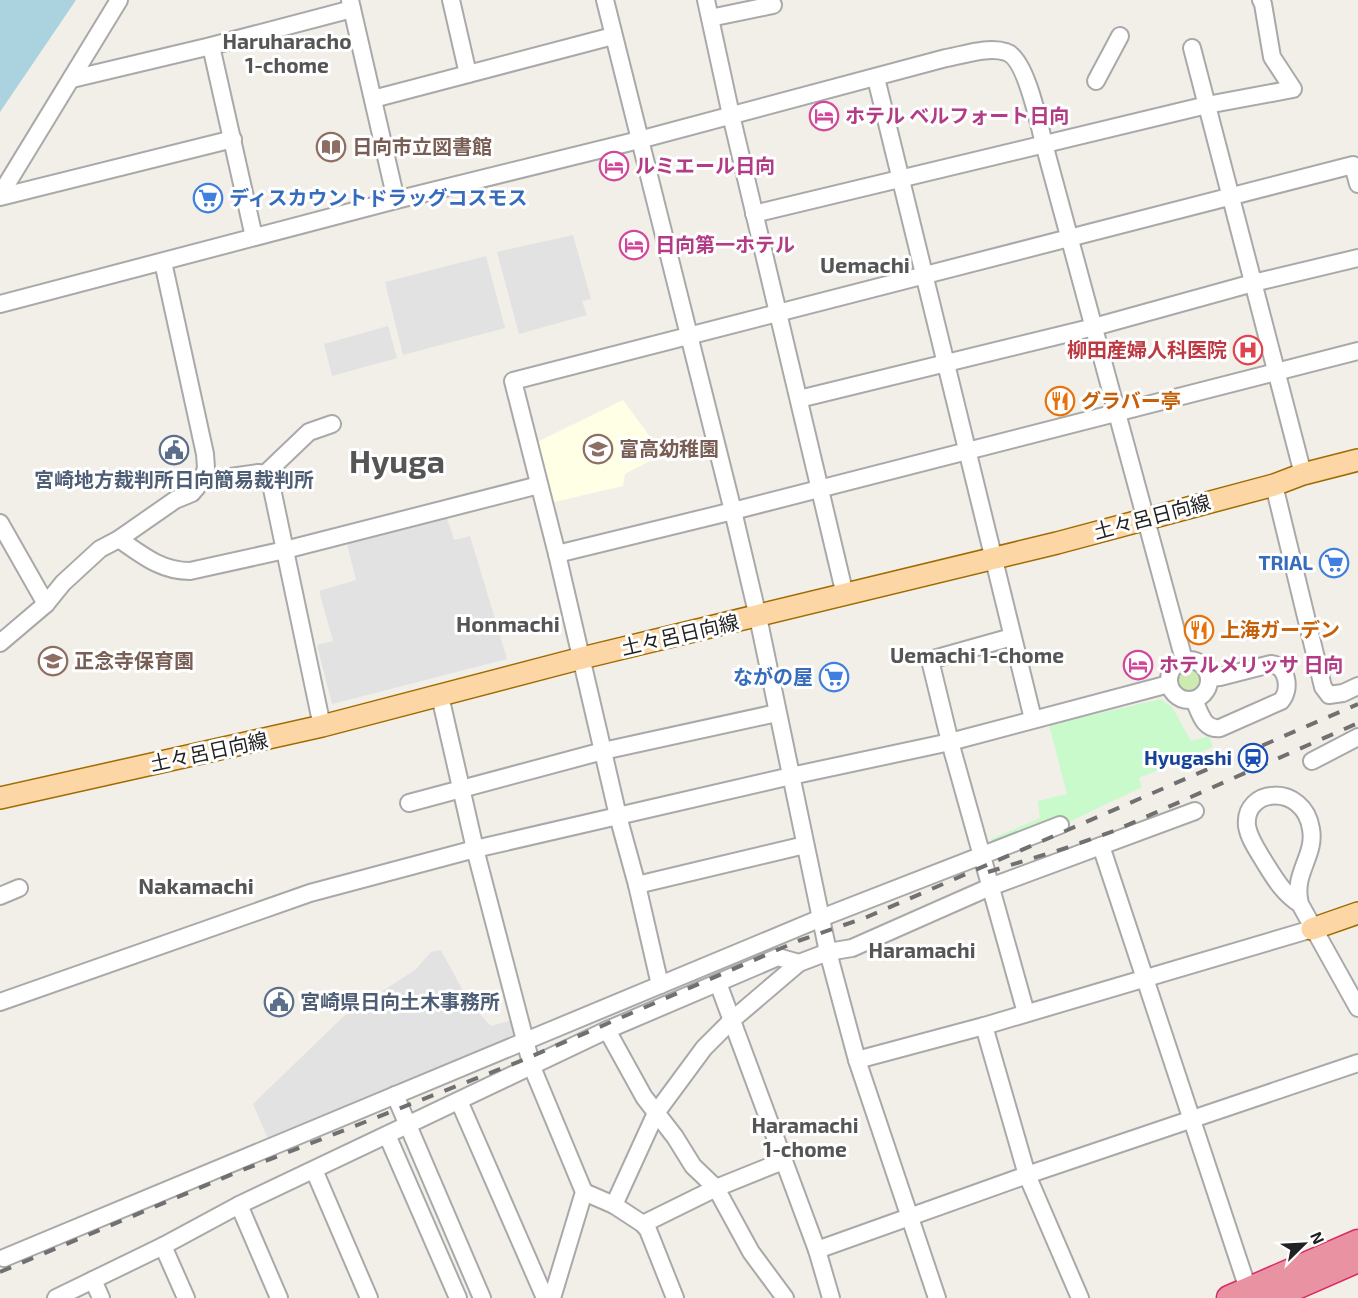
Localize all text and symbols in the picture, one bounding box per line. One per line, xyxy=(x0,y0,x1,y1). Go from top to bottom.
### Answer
district label: Haruharacho 1-chome xyxy=(222,28,352,77)
hotel icon: ホテル ベルフォート日向 xyxy=(808,100,840,132)
place label: ホテル ベルフォート日向 xyxy=(845,103,1069,127)
library icon: 日向市立図書館 xyxy=(315,131,347,163)
place label: 日向市立図書館 xyxy=(352,134,492,158)
hotel icon: ルミエール日向 xyxy=(598,150,630,182)
place label: ルミエール日向 xyxy=(635,153,775,177)
supermarket icon: ディスカウントドラッグコスモス xyxy=(192,182,224,214)
place label: ディスカウントドラッグコスモス xyxy=(229,185,528,209)
hotel icon: 日向第一ホテル xyxy=(618,229,650,261)
place label: 日向第一ホテル xyxy=(655,232,795,256)
district label: Uemachi xyxy=(820,251,910,277)
hospital icon: 柳田産婦人科医院 xyxy=(1232,334,1264,366)
place label: 柳田産婦人科医院 xyxy=(1067,337,1227,361)
restaurant icon: グラバー亭 xyxy=(1044,385,1076,417)
place label: グラバー亭 xyxy=(1081,388,1181,412)
school or university icon: 富高幼稚園 xyxy=(582,433,614,465)
public building icon: 宮崎地方裁判所日向簡易裁判所 xyxy=(158,434,190,466)
place label: 富高幼稚園 xyxy=(619,436,719,460)
district label: Hyuga xyxy=(349,441,445,480)
place label: 宮崎地方裁判所日向簡易裁判所 xyxy=(34,467,314,491)
street label: 土々呂日向線 xyxy=(1091,489,1213,543)
supermarket icon: TRIAL xyxy=(1318,547,1350,579)
place label: TRIAL xyxy=(1258,550,1313,574)
street label: 土々呂日向線 xyxy=(619,609,741,659)
district label: Honmachi xyxy=(456,610,560,636)
restaurant icon: 上海ガーデン xyxy=(1183,614,1215,646)
place label: 上海ガーデン xyxy=(1220,617,1340,641)
district label: Uemachi 1-chome xyxy=(890,642,1064,667)
school or university icon: 正念寺保育園 xyxy=(37,645,69,677)
place label: 正念寺保育園 xyxy=(74,648,194,672)
hotel icon: ホテルメリッサ 日向 xyxy=(1122,649,1154,681)
place label: ホテルメリッサ 日向 xyxy=(1159,652,1343,676)
supermarket icon: ながの屋 xyxy=(818,661,850,693)
place label: ながの屋 xyxy=(733,664,813,688)
street label: 土々呂日向線 xyxy=(148,727,270,775)
station icon: Hyugashi xyxy=(1237,742,1269,774)
place label: Hyugashi xyxy=(1144,745,1232,770)
district label: Nakamachi xyxy=(138,872,254,898)
district label: Haramachi xyxy=(869,937,975,962)
public building icon: 宮崎県日向土木事務所 xyxy=(263,986,295,1018)
place label: 宮崎県日向土木事務所 xyxy=(300,989,500,1013)
district label: Haramachi 1-chome xyxy=(752,1112,858,1161)
north arrow xyxy=(1274,1214,1334,1274)
text: N xyxy=(1307,1229,1329,1247)

